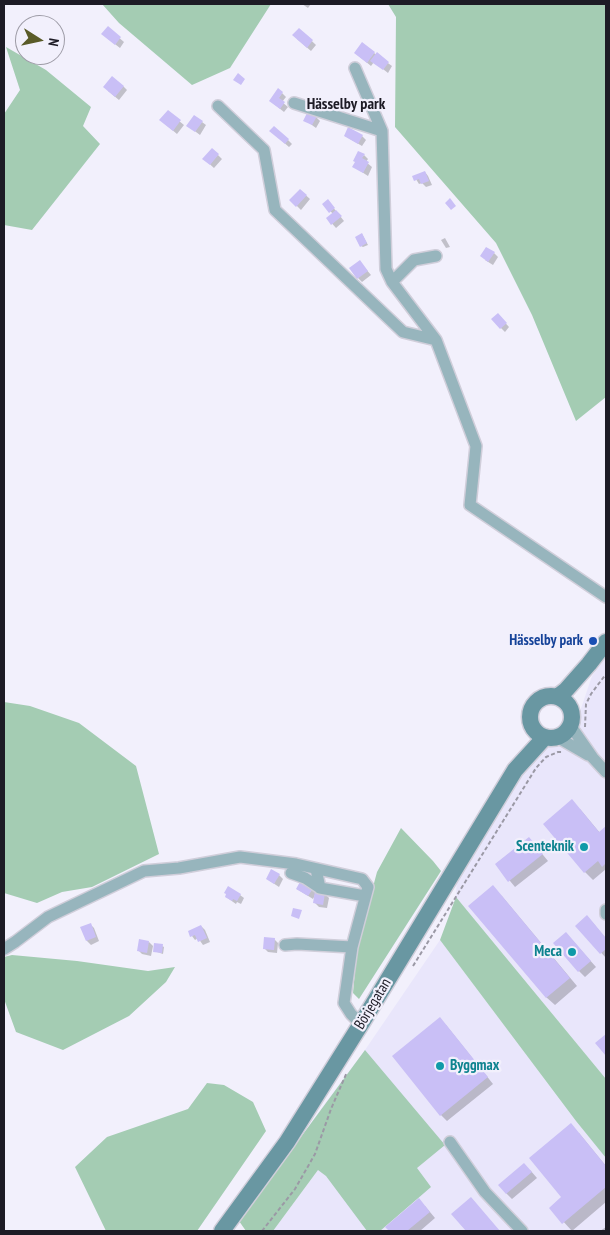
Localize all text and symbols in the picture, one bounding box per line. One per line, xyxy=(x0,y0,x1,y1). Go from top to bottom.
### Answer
north arrow xyxy=(15,15,65,65)
text: N xyxy=(44,37,63,48)
district label: Hässelby park xyxy=(307,94,385,114)
place label: Hässelby park xyxy=(509,632,583,650)
marker: Hässelby park xyxy=(587,635,599,647)
place label: Scenteknik xyxy=(516,838,574,856)
marker: Scenteknik xyxy=(578,841,590,853)
place label: Meca xyxy=(534,943,562,961)
marker: Meca xyxy=(566,946,578,958)
street label: Börjegatan xyxy=(351,975,395,1033)
place label: Byggmax xyxy=(450,1057,499,1075)
marker: Byggmax xyxy=(434,1060,446,1072)

